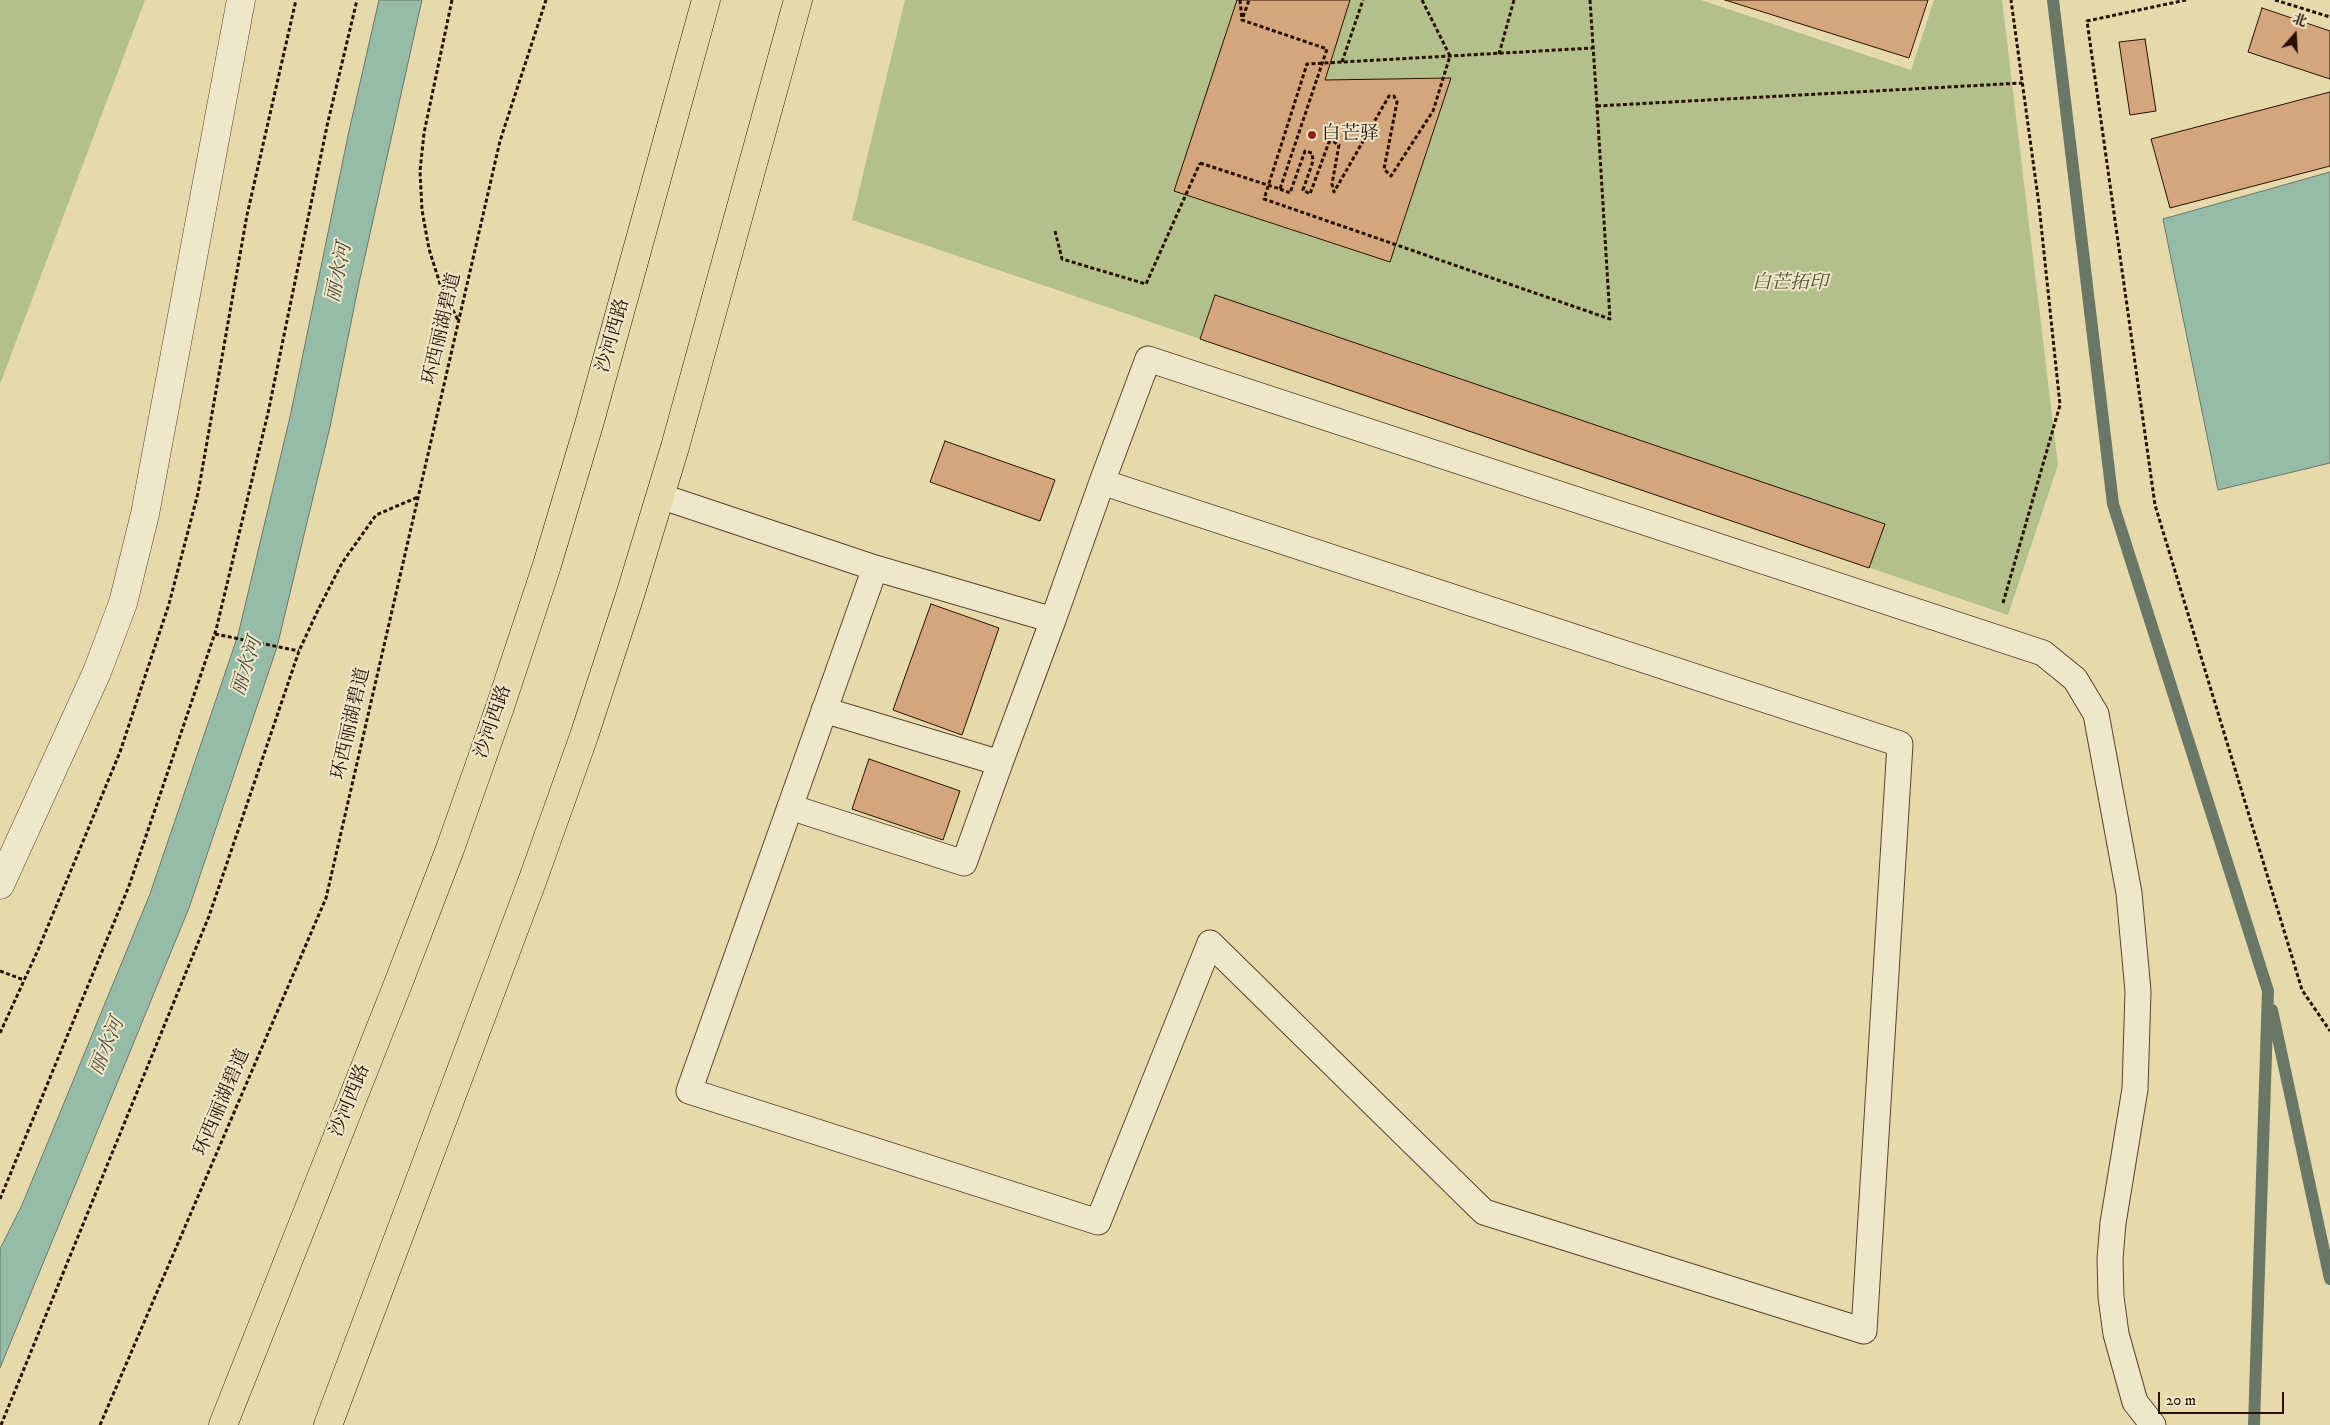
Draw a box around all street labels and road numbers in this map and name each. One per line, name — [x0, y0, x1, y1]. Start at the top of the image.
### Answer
street label: 环西丽湖碧道 — [419, 271, 467, 387]
street label: 沙河西路 — [593, 296, 635, 376]
street label: 环西丽湖碧道 — [328, 666, 376, 782]
street label: 沙河西路 — [471, 682, 517, 762]
street label: 环西丽湖碧道 — [190, 1046, 256, 1160]
street label: 沙河西路 — [326, 1061, 376, 1141]

